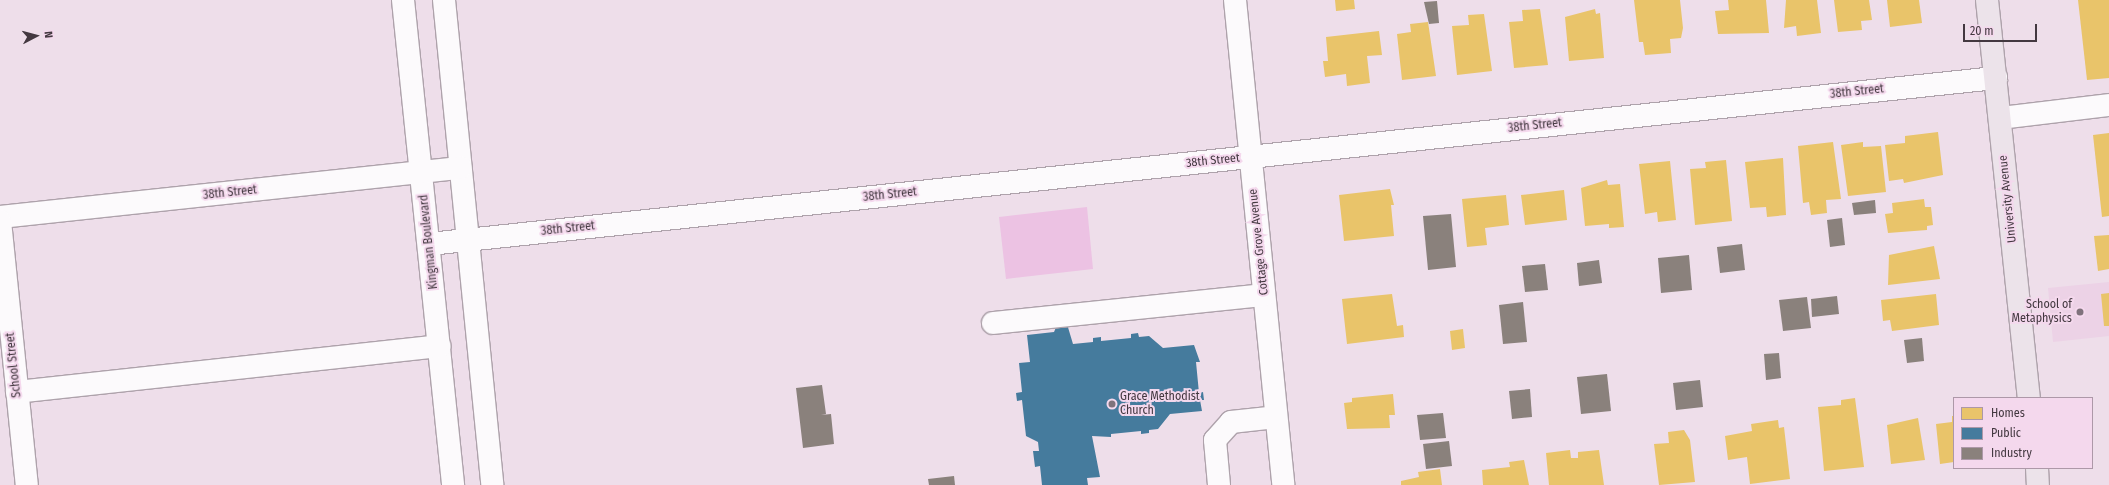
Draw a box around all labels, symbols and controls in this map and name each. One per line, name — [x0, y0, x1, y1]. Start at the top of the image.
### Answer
north arrow — [16, 16, 56, 56]
scale bar — [1965, 16, 2039, 42]
text: 20 m — [1970, 24, 1994, 38]
text: N — [42, 31, 55, 39]
street label: 38th Street — [1829, 82, 1885, 102]
street label: 38th Street — [1507, 116, 1563, 136]
street label: 38th Street — [1185, 151, 1241, 171]
street label: University Avenue — [1996, 155, 2020, 243]
street label: 38th Street — [202, 183, 258, 203]
street label: 38th Street — [862, 185, 918, 205]
street label: Cottage Grove Avenue — [1246, 188, 1272, 296]
street label: Kingman Boulevard — [417, 194, 441, 290]
street label: 38th Street — [540, 219, 596, 239]
place label: School of Metaphysics — [2012, 298, 2072, 326]
marker: School of Metaphysics — [2075, 307, 2085, 317]
street label: School Street — [3, 332, 25, 398]
place label: Grace Methodist Church — [1120, 390, 1200, 418]
legend — [1953, 397, 2093, 469]
marker: Grace Methodist Church — [1107, 399, 1117, 409]
text: Homes — [1991, 406, 2025, 420]
text: Public — [1991, 426, 2021, 440]
text: Industry — [1991, 446, 2032, 460]

